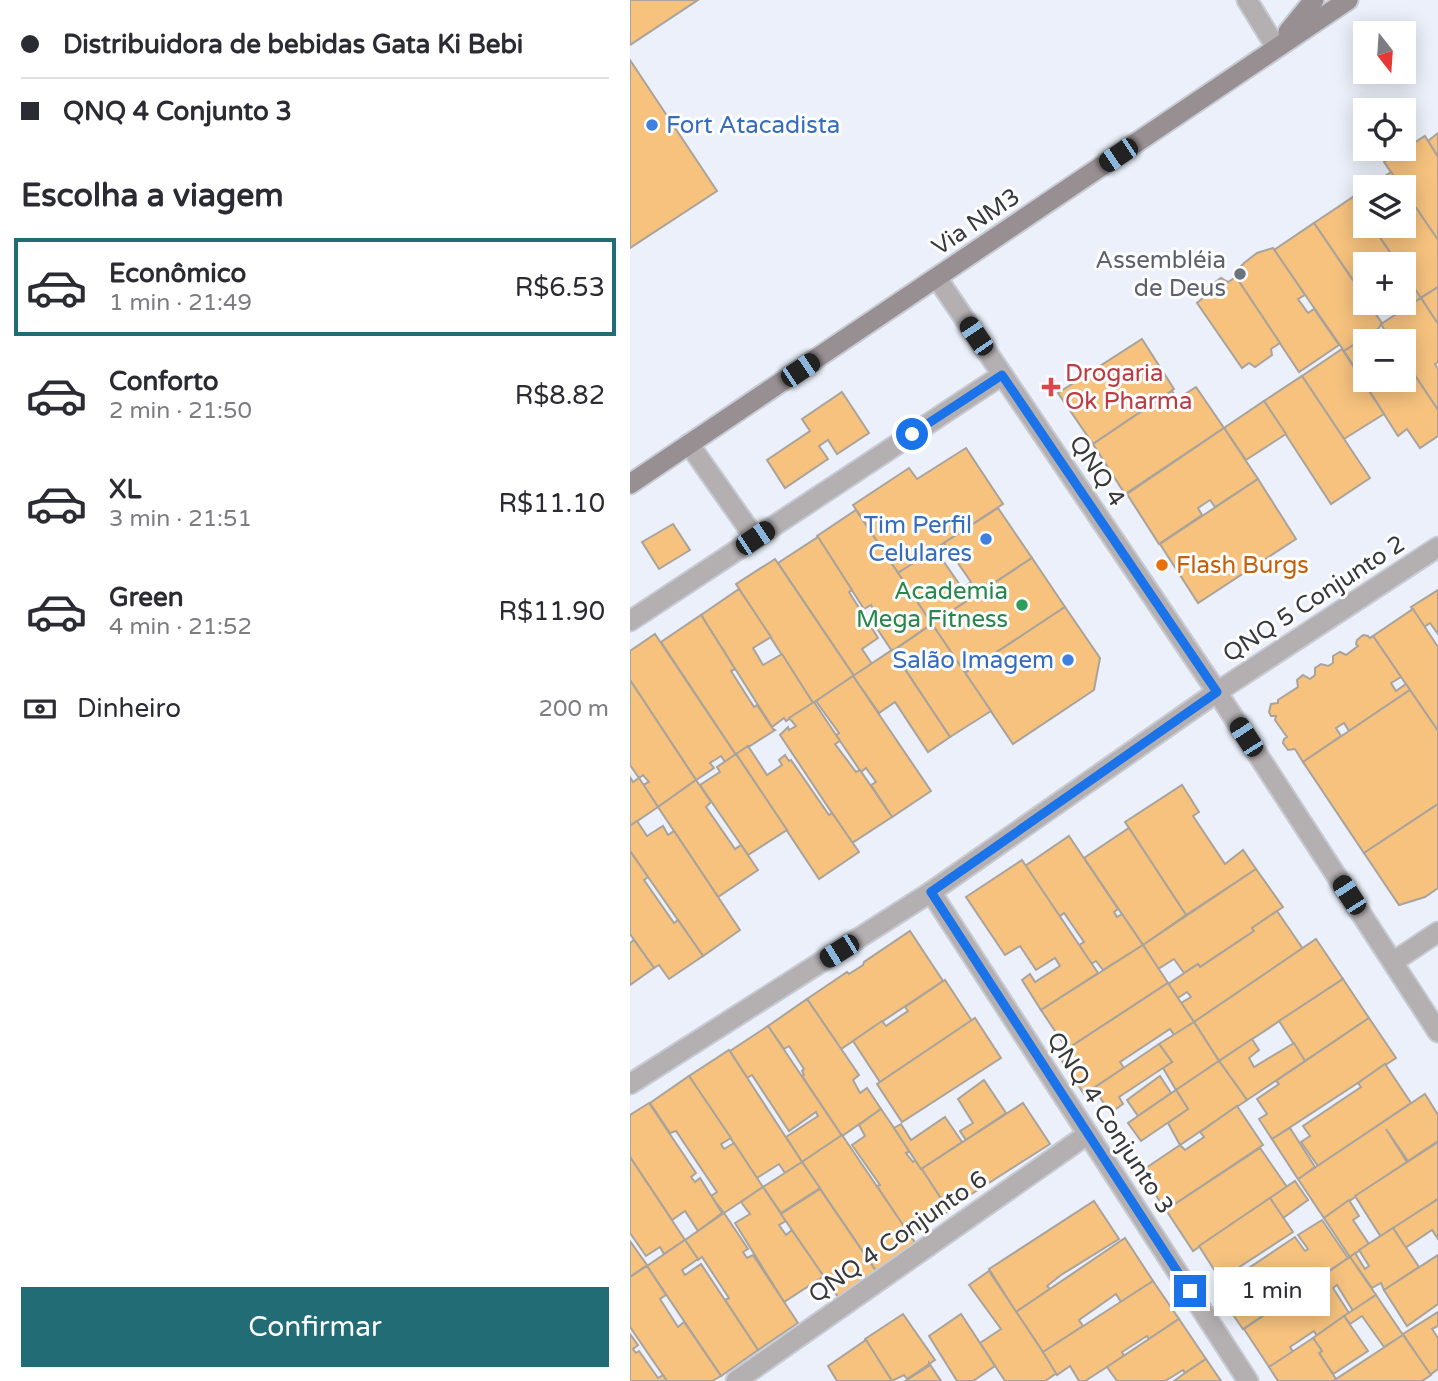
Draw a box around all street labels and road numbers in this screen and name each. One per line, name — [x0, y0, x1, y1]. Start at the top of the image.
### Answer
street label: Via NM3 — [927, 182, 1025, 262]
street label: QNQ 4 — [1063, 430, 1131, 512]
street label: QNQ 5 Conjunto 2 — [1218, 529, 1410, 669]
street label: QNQ 4 Conjunto 3 — [1040, 1027, 1180, 1219]
street label: QNQ 4 Conjunto 6 — [803, 1165, 993, 1309]

